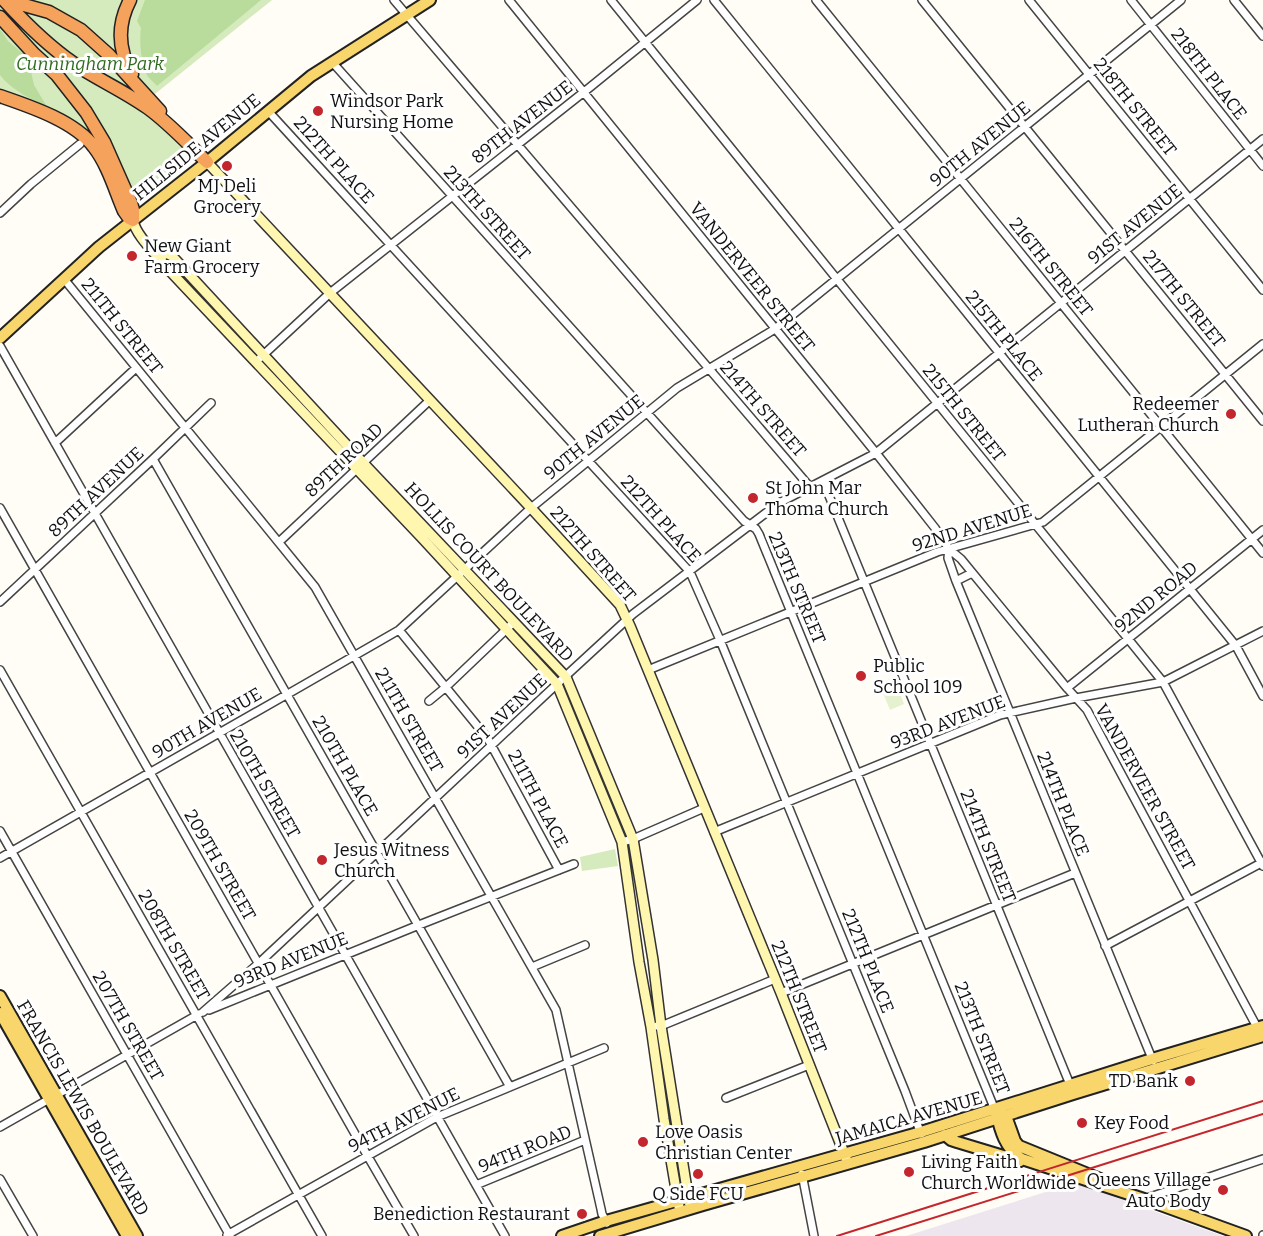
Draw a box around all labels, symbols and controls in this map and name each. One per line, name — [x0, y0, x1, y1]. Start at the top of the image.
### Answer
street label: 218TH PLACE — [1166, 24, 1252, 124]
park label: Cunningham Park — [16, 53, 164, 75]
street label: 218TH STREET — [1089, 54, 1181, 161]
street label: 89TH AVENUE — [467, 76, 577, 168]
street label: HILLSIDE AVENUE — [129, 89, 265, 205]
place label: Windsor Park Nursing Home — [330, 90, 454, 133]
street label: 90TH AVENUE — [925, 97, 1035, 191]
marker: Windsor Park Nursing Home — [311, 104, 325, 118]
street label: 212TH PLACE — [289, 112, 379, 208]
marker: MJ Deli Grocery — [220, 159, 234, 173]
street label: 213TH STREET — [439, 161, 535, 265]
place label: MJ Deli Grocery — [193, 175, 261, 218]
street label: 91ST AVENUE — [1083, 179, 1187, 269]
street label: VANDERVEER STREET — [685, 198, 820, 357]
street label: 216TH STREET — [1005, 213, 1098, 321]
place label: New Giant Farm Grocery — [144, 235, 260, 278]
street label: 217TH STREET — [1138, 246, 1230, 352]
marker: New Giant Farm Grocery — [125, 249, 139, 263]
street label: 211TH STREET — [77, 274, 168, 379]
street label: 215TH PLACE — [961, 286, 1047, 386]
street label: 214TH STREET — [715, 357, 811, 462]
street label: 215TH STREET — [918, 360, 1010, 467]
street label: 90TH AVENUE — [539, 390, 649, 484]
place label: Redeemer Lutheran Church — [1078, 393, 1219, 436]
marker: Redeemer Lutheran Church — [1224, 407, 1238, 421]
street label: 89TH ROAD — [300, 418, 388, 502]
street label: 89TH AVENUE — [44, 442, 148, 542]
street label: 212TH PLACE — [616, 471, 706, 567]
place label: St John Mar Thoma Church — [765, 477, 889, 520]
street label: HOLLIS COURT BOULEVARD — [400, 478, 578, 666]
marker: St John Mar Thoma Church — [746, 491, 760, 505]
street label: 92ND AVENUE — [909, 499, 1035, 557]
street label: 212TH STREET — [546, 502, 641, 607]
street label: 213TH STREET — [764, 529, 831, 647]
street label: 92ND ROAD — [1110, 557, 1202, 637]
place label: Public School 109 — [873, 655, 963, 698]
street label: 211TH STREET — [370, 664, 448, 776]
street label: 91ST AVENUE — [452, 669, 552, 763]
marker: Public School 109 — [854, 669, 868, 683]
street label: 90TH AVENUE — [148, 683, 266, 763]
street label: 93RD AVENUE — [887, 690, 1009, 754]
street label: VANDERVEER STREET — [1090, 700, 1200, 874]
street label: 210TH PLACE — [308, 712, 382, 820]
street label: 210TH STREET — [225, 726, 305, 842]
street label: 211TH PLACE — [503, 746, 573, 852]
street label: 214TH PLACE — [1032, 749, 1094, 859]
street label: 214TH STREET — [955, 786, 1021, 906]
street label: 209TH STREET — [179, 806, 261, 925]
place label: Jesus Witness Church — [333, 839, 449, 882]
marker: Jesus Witness Church — [315, 853, 329, 867]
street label: 208TH STREET — [134, 886, 215, 1004]
street label: 212TH PLACE — [837, 906, 899, 1016]
street label: 93RD AVENUE — [231, 927, 351, 993]
street label: 212TH STREET — [766, 938, 832, 1057]
street label: 207TH STREET — [88, 967, 168, 1085]
street label: 213TH STREET — [950, 979, 1015, 1098]
street label: FRANCIS LEWIS BOULEVARD — [12, 996, 154, 1220]
place label: TD Bank — [1109, 1070, 1179, 1092]
marker: TD Bank — [1183, 1074, 1197, 1088]
street label: 94TH AVENUE — [345, 1082, 463, 1158]
street label: JAMAICA AVENUE — [832, 1087, 985, 1150]
place label: Key Food — [1094, 1112, 1170, 1134]
marker: Key Food — [1075, 1116, 1089, 1130]
street label: 94TH ROAD — [475, 1120, 575, 1178]
place label: Love Oasis Christian Center — [655, 1121, 792, 1164]
marker: Love Oasis Christian Center — [636, 1135, 650, 1149]
place label: Living Faith Church Worldwide — [921, 1151, 1076, 1194]
marker: Living Faith Church Worldwide — [902, 1165, 916, 1179]
marker: Q Side FCU — [691, 1167, 705, 1181]
place label: Queens Village Auto Body — [1086, 1169, 1211, 1212]
place label: Q Side FCU — [652, 1183, 744, 1205]
marker: Queens Village Auto Body — [1216, 1183, 1230, 1197]
place label: Benediction Restaurant — [373, 1203, 570, 1225]
marker: Benediction Restaurant — [575, 1207, 589, 1221]

